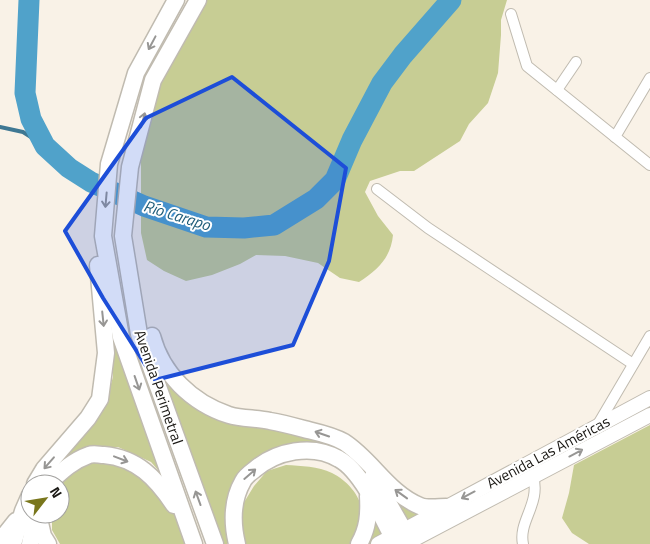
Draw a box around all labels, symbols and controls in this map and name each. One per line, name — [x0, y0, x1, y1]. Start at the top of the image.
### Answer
one-way arrow — [147, 35, 157, 50]
one-way arrow — [138, 113, 148, 129]
one-way arrow — [102, 192, 111, 208]
water label: Río Carapo — [141, 194, 214, 237]
one-way arrow — [99, 310, 108, 326]
street label: Avenida Perimetral — [129, 327, 189, 447]
one-way arrow — [133, 375, 142, 390]
street label: Avenida Las Américas — [482, 410, 614, 494]
one-way arrow — [315, 429, 330, 438]
one-way arrow — [568, 448, 583, 457]
one-way arrow — [113, 455, 128, 464]
one-way arrow — [44, 456, 55, 469]
one-way arrow — [243, 468, 256, 480]
north arrow — [20, 474, 70, 524]
text: N — [45, 482, 68, 502]
one-way arrow — [394, 489, 408, 499]
one-way arrow — [193, 491, 202, 506]
one-way arrow — [461, 491, 476, 500]

